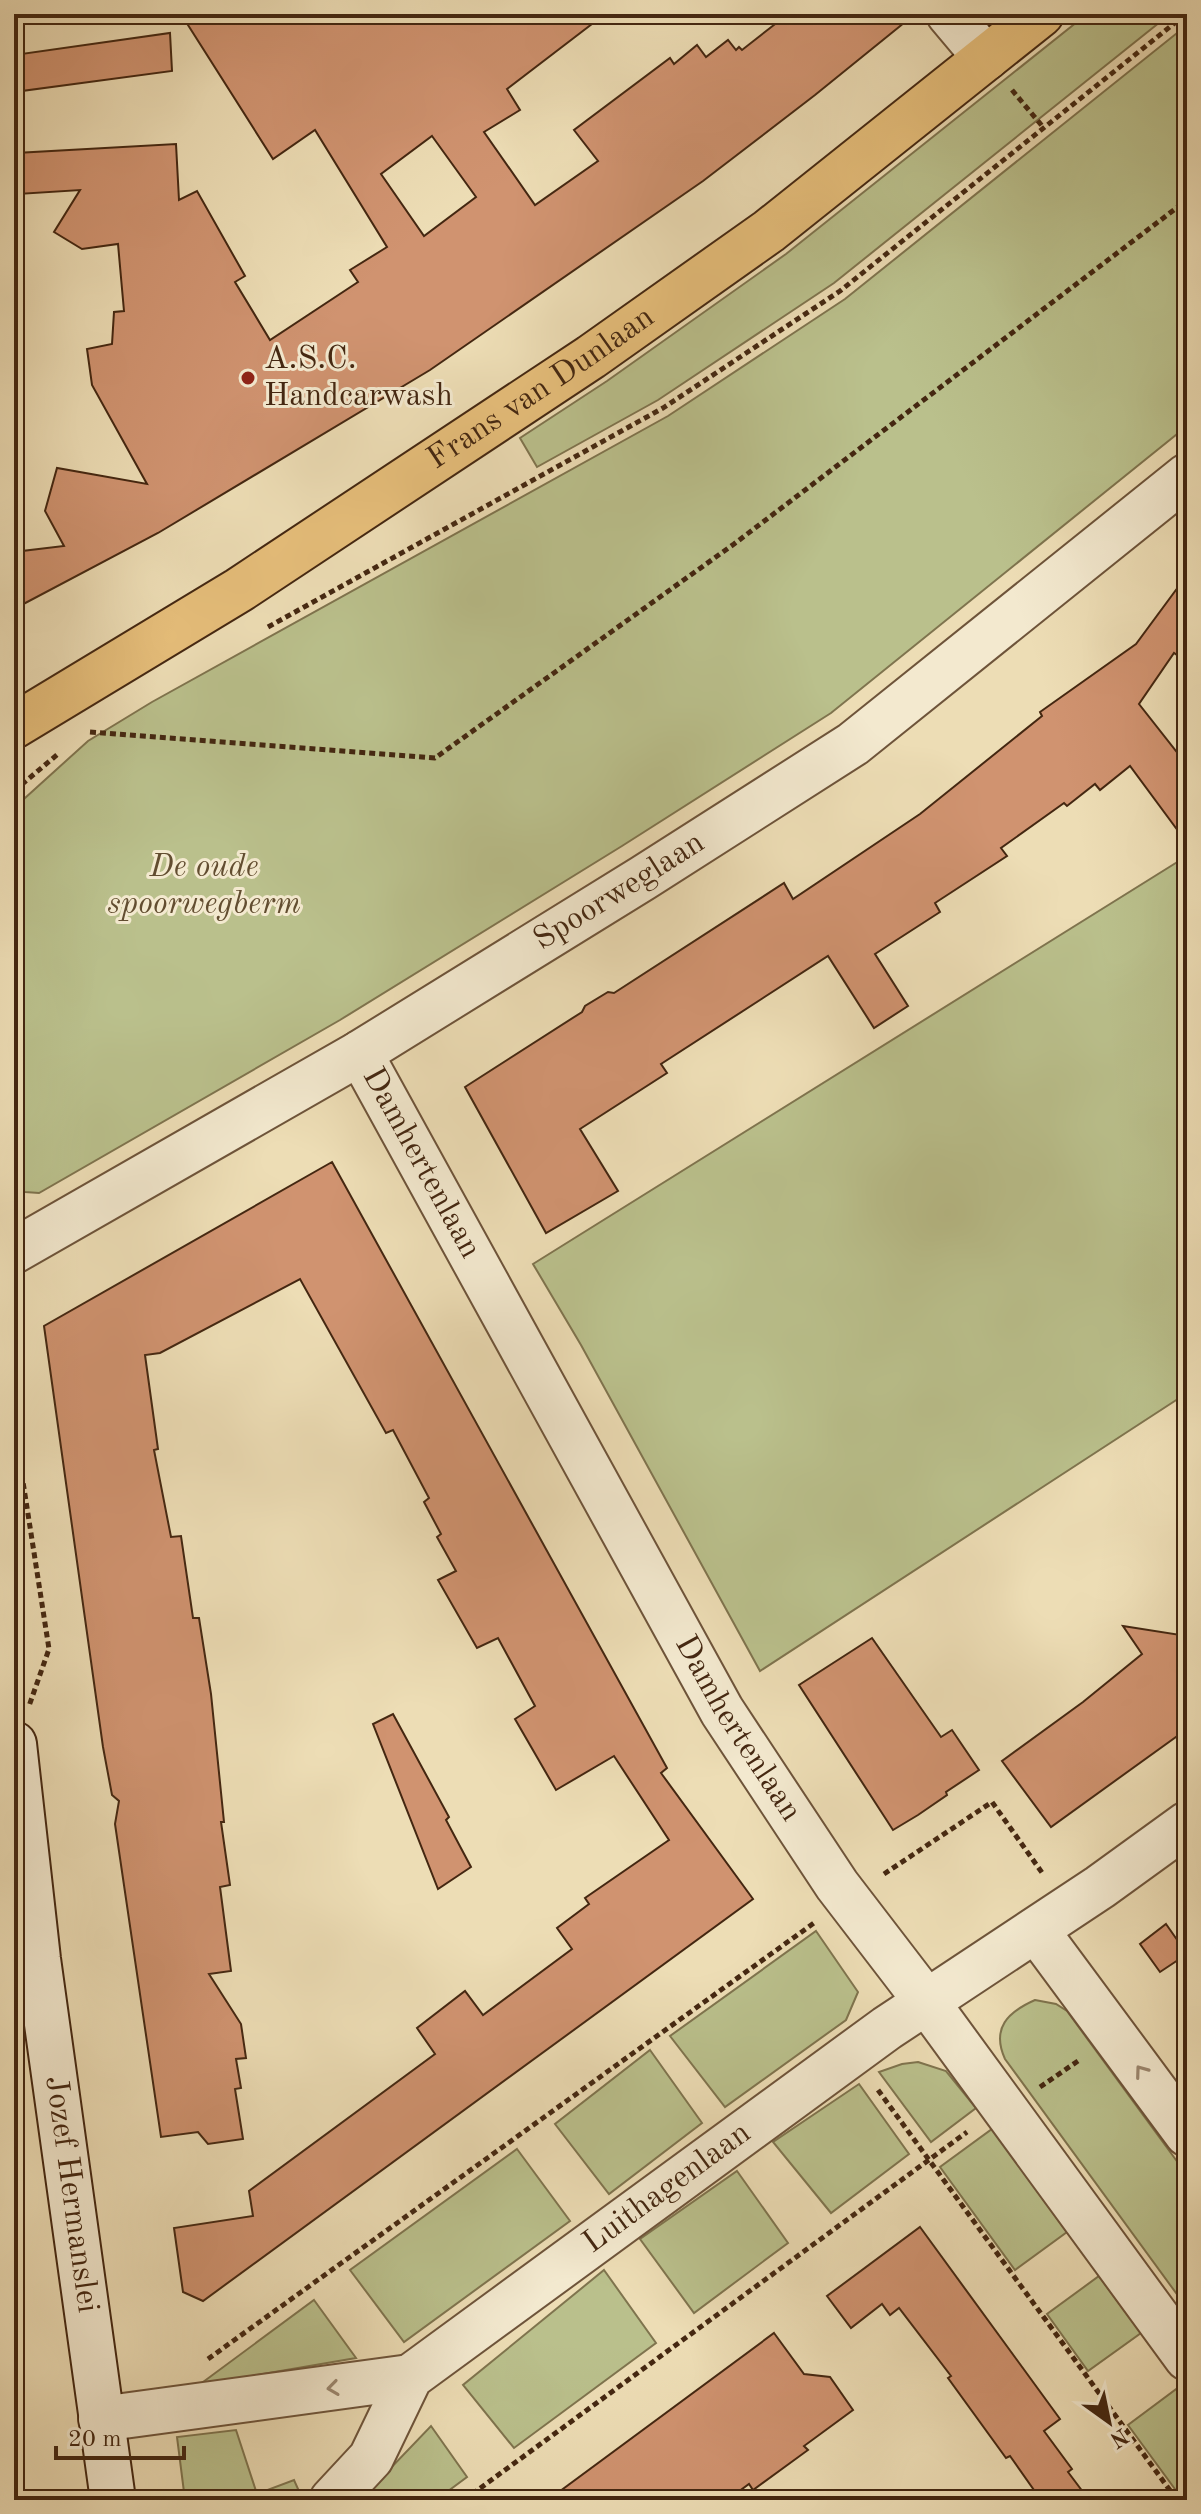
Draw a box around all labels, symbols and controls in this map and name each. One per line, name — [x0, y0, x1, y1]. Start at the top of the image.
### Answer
street label: Frans van Dunlaan — [422, 301, 660, 476]
place label: A.S.C. Handcarwash — [264, 344, 453, 413]
marker: A.S.C. Handcarwash — [239, 369, 257, 387]
street label: Spoorweglaan — [529, 827, 710, 957]
park label: De oude spoorwegberm — [107, 852, 301, 921]
street label: Damhertenlaan — [356, 1063, 486, 1264]
street label: Damhertenlaan — [668, 1630, 807, 1828]
one-way arrow — [1136, 2066, 1150, 2080]
street label: Jozef Hermanslei — [38, 2074, 103, 2315]
street label: Luithagenlaan — [578, 2117, 757, 2260]
one-way arrow — [326, 2379, 339, 2396]
north arrow — [1069, 2382, 1149, 2462]
scale bar — [56, 2410, 184, 2460]
text: N — [1106, 2423, 1132, 2451]
text: 20 m — [68, 2428, 122, 2452]

